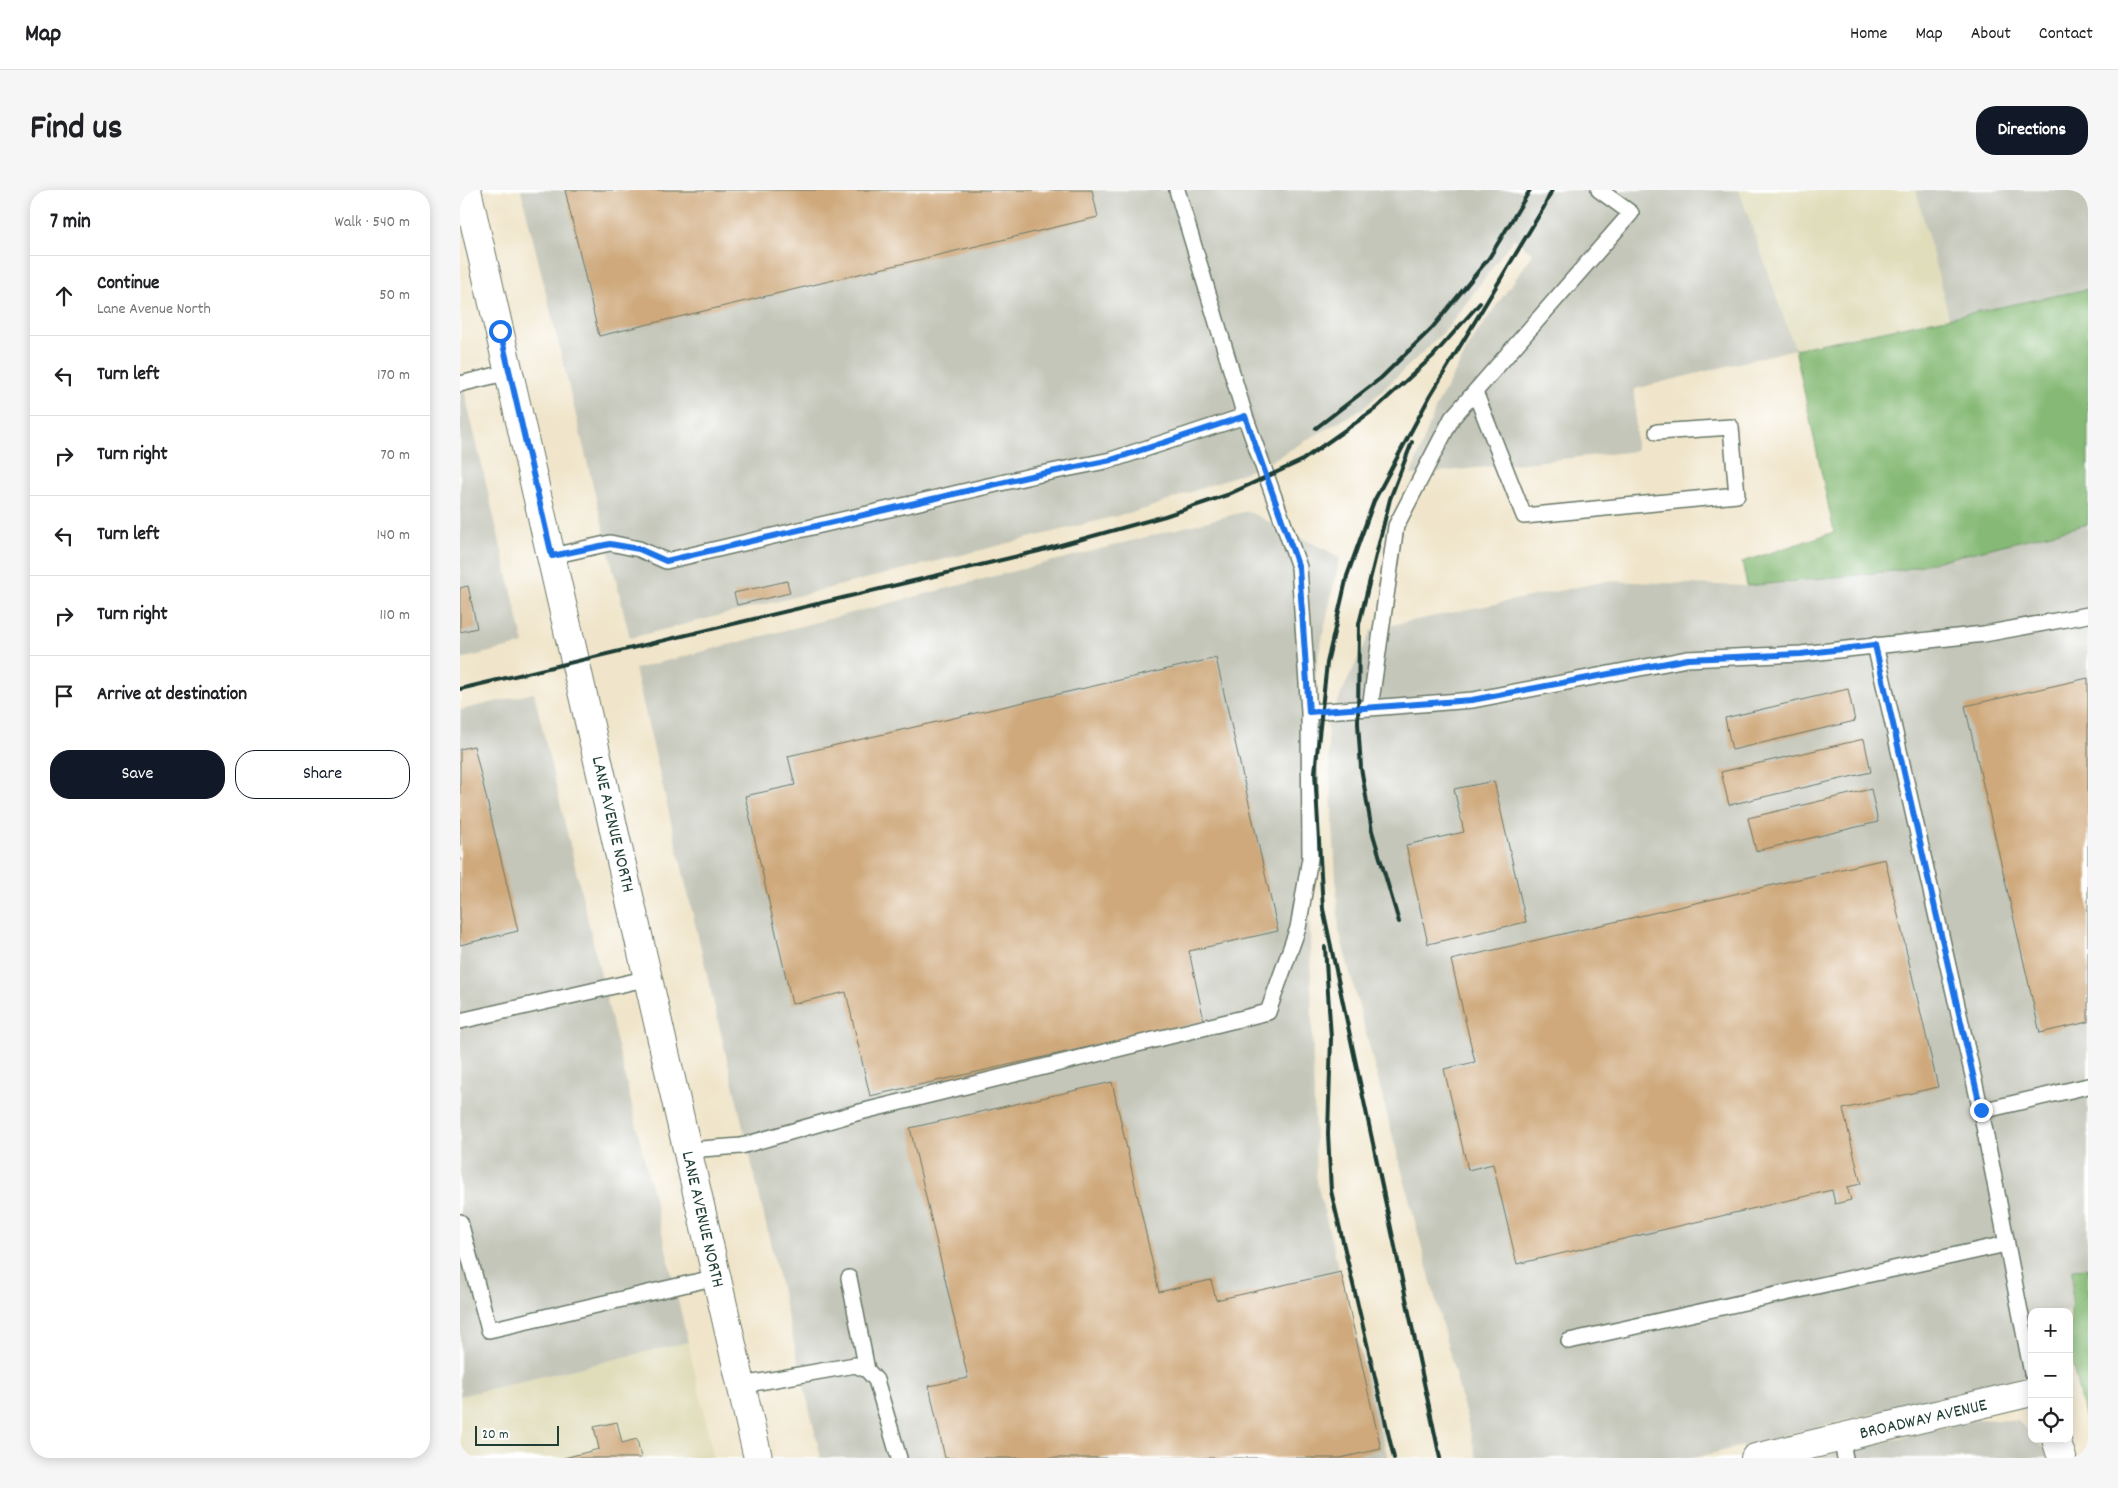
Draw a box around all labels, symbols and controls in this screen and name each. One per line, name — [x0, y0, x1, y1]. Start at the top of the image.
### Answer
text: Map — [25, 18, 61, 52]
text: Home — [1850, 22, 1887, 47]
text: Map — [1915, 22, 1943, 47]
text: About — [1971, 22, 2011, 47]
text: Contact — [2039, 22, 2093, 47]
text: Find us — [30, 105, 122, 155]
button: Directions — [1976, 106, 2088, 155]
text: 7 min — [50, 208, 91, 238]
text: Walk · 540 m — [335, 211, 410, 234]
text: Continue — [97, 271, 159, 298]
icon: ahead — [50, 282, 78, 310]
text: 50 m — [379, 284, 410, 307]
text: Lane Avenue North — [97, 298, 211, 321]
route start — [489, 320, 512, 343]
icon: left — [50, 362, 78, 390]
text: Turn left — [97, 362, 160, 389]
text: 170 m — [377, 364, 410, 387]
icon: right — [50, 442, 78, 470]
text: Turn right — [97, 442, 168, 469]
text: 70 m — [380, 444, 410, 467]
icon: left — [50, 522, 78, 550]
text: Turn left — [97, 522, 160, 549]
text: 140 m — [376, 524, 410, 547]
icon: right — [50, 602, 78, 630]
text: Turn right — [97, 602, 168, 629]
text: 110 m — [380, 604, 410, 627]
icon: arrive — [50, 682, 78, 710]
text: Arrive at destination — [97, 682, 247, 709]
button: Save — [50, 750, 225, 799]
button: Share — [235, 750, 410, 799]
street label: LANE AVENUE NORTH — [584, 754, 639, 895]
route end — [1970, 1099, 1993, 1122]
street label: LANE AVENUE NORTH — [674, 1149, 729, 1290]
map controls — [2028, 1308, 2073, 1443]
button: + — [2028, 1308, 2073, 1353]
button: − — [2028, 1353, 2073, 1398]
street label: BROADWAY AVENUE — [1857, 1394, 1990, 1447]
button: locate — [2028, 1398, 2073, 1443]
scale bar — [475, 1423, 559, 1446]
text: 20 m — [482, 1425, 509, 1445]

